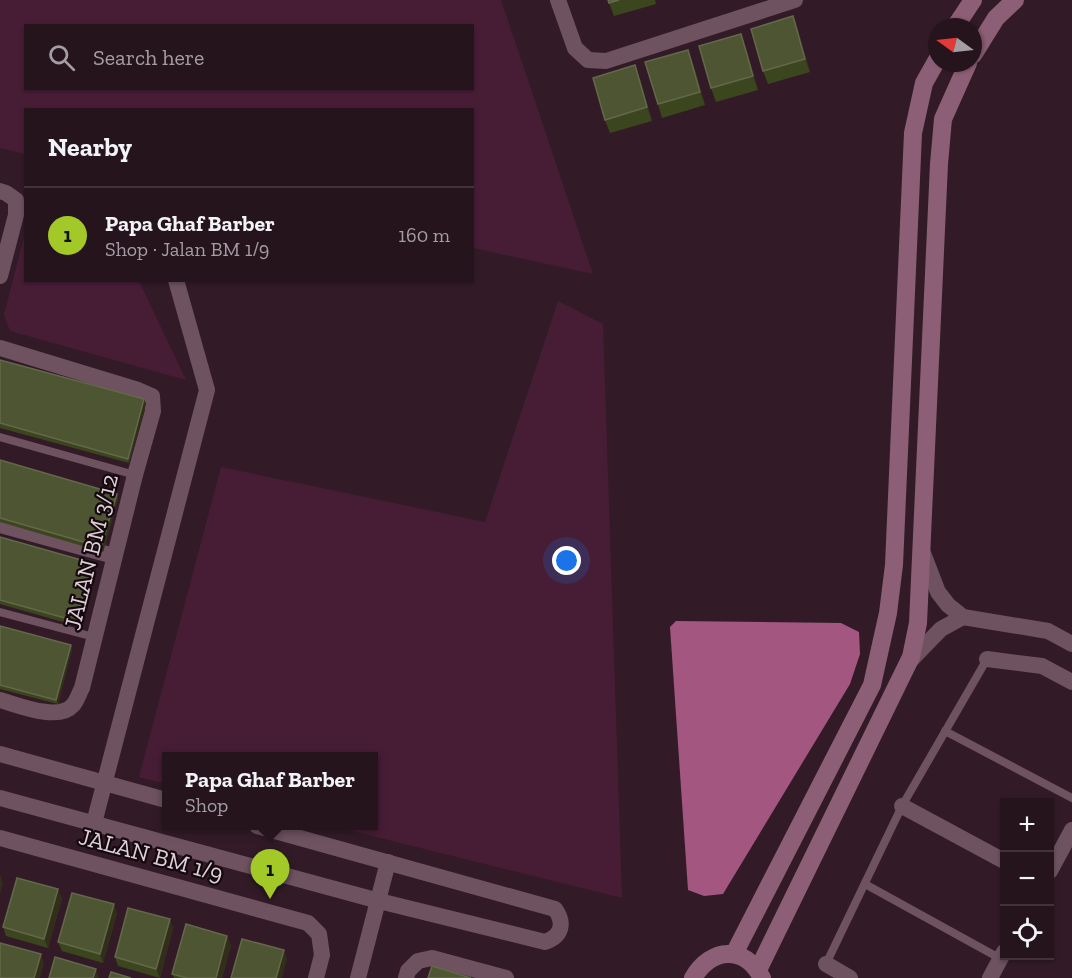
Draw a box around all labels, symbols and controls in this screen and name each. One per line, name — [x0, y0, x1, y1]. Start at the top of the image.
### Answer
north arrow — [928, 18, 982, 72]
search box — [24, 24, 474, 90]
icon: search — [45, 41, 78, 74]
text: Search here — [93, 44, 204, 71]
text: Nearby — [48, 131, 132, 163]
text: Papa Ghaf Barber — [105, 210, 275, 237]
text: 1 — [63, 223, 72, 247]
text: 160 m — [398, 223, 450, 247]
text: Shop · Jalan BM 1/9 — [105, 237, 269, 261]
street label: JALAN BM 3/12 — [57, 471, 124, 633]
your location — [552, 546, 581, 575]
popup — [162, 752, 378, 830]
text: Papa Ghaf Barber — [185, 766, 355, 793]
text: Shop — [185, 793, 228, 817]
map controls — [1000, 798, 1054, 960]
button: + — [1000, 798, 1054, 852]
street label: JALAN BM 1/9 — [76, 821, 226, 888]
pin: 1 — [250, 850, 290, 899]
button: − — [1000, 852, 1054, 906]
button: locate — [1000, 906, 1054, 960]

